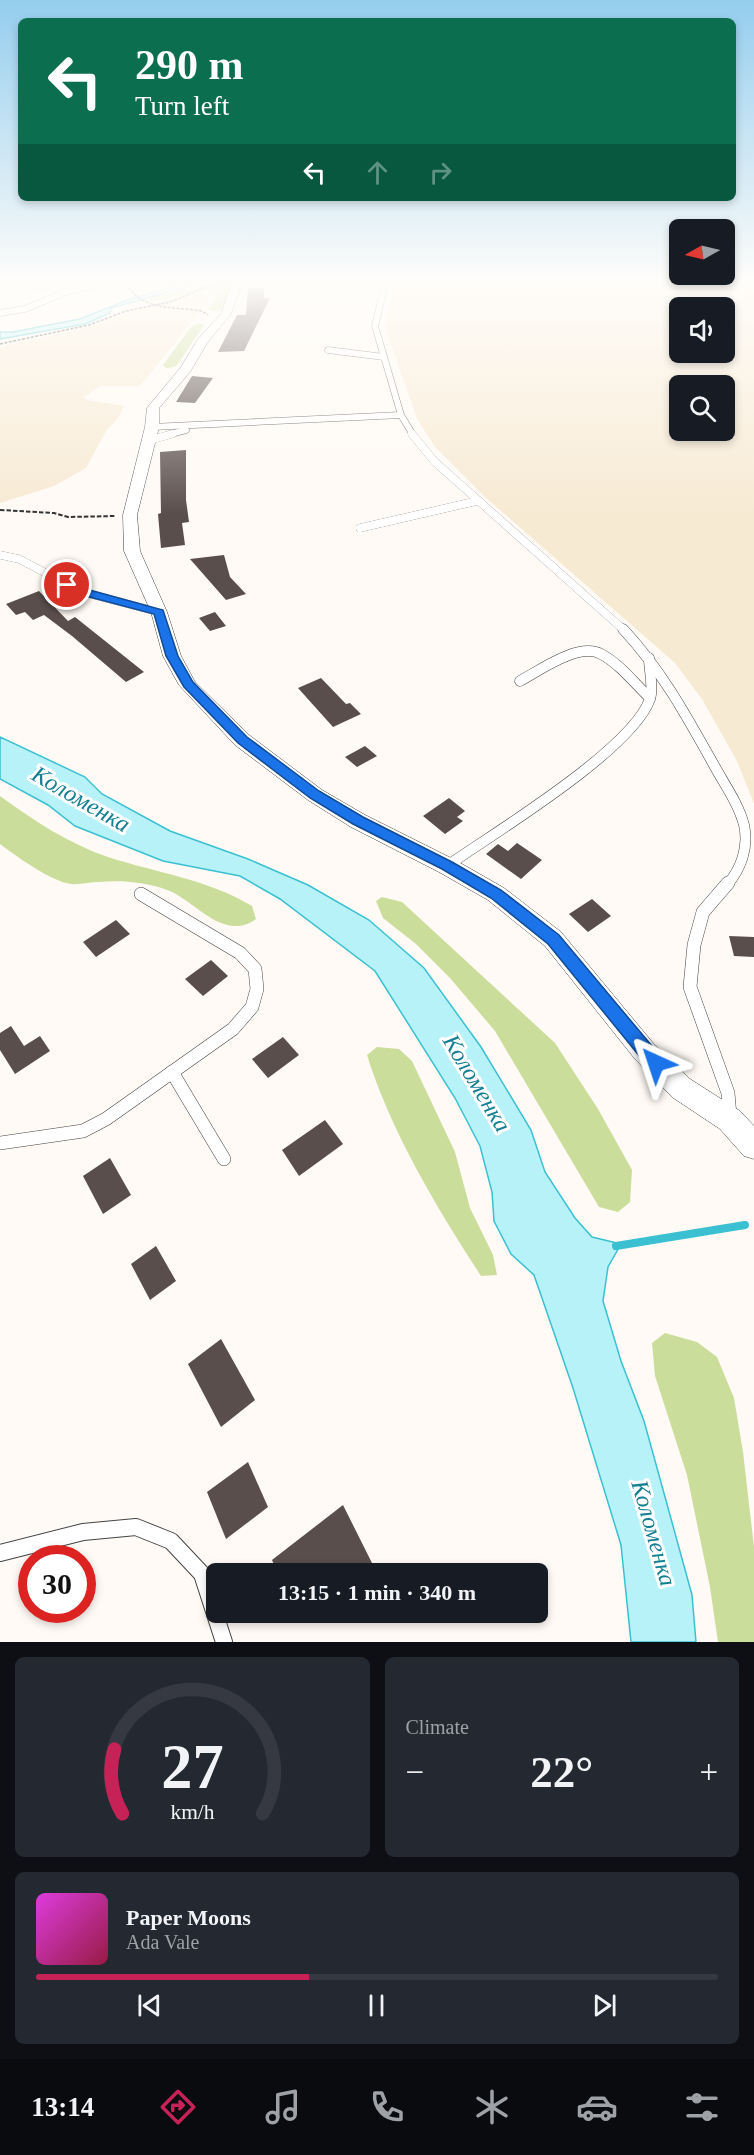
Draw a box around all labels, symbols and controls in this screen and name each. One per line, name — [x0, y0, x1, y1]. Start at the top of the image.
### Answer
icon: left — [36, 42, 114, 120]
text: 290 m — [135, 42, 244, 88]
text: Turn left — [135, 91, 229, 121]
icon: left — [298, 156, 331, 189]
icon: ahead — [361, 156, 394, 189]
icon: right — [424, 156, 457, 189]
north arrow — [669, 219, 735, 285]
map controls — [669, 219, 735, 441]
button: sound — [669, 297, 735, 363]
button: search — [669, 375, 735, 441]
pin — [41, 559, 92, 610]
icon: arrive — [50, 568, 83, 601]
water label: Коломенка — [27, 760, 135, 837]
water label: Коломенка — [437, 1029, 516, 1136]
position arrow — [624, 1031, 688, 1095]
water label: Коломенка — [626, 1476, 681, 1589]
speed limit sign: 30 — [18, 1545, 96, 1623]
text: 13:15 · 1 min · 340 m — [278, 1580, 476, 1605]
text: Climate — [406, 1716, 469, 1738]
text: 27 — [161, 1732, 223, 1801]
text: 22° — [530, 1747, 593, 1797]
text: − — [406, 1754, 424, 1790]
text: + — [699, 1754, 718, 1790]
text: km/h — [170, 1800, 215, 1824]
text: Paper Moons — [126, 1905, 251, 1930]
text: Ada Vale — [126, 1931, 200, 1953]
icon: previous — [133, 1989, 166, 2022]
icon: pause — [360, 1989, 393, 2022]
icon: next — [588, 1989, 621, 2022]
icon: directions — [157, 2086, 199, 2128]
icon: music — [262, 2086, 304, 2128]
icon: phone — [366, 2086, 408, 2128]
icon: climate — [471, 2086, 513, 2128]
icon: car — [576, 2086, 618, 2128]
icon: filters — [681, 2086, 723, 2128]
text: 13:14 — [31, 2092, 94, 2122]

